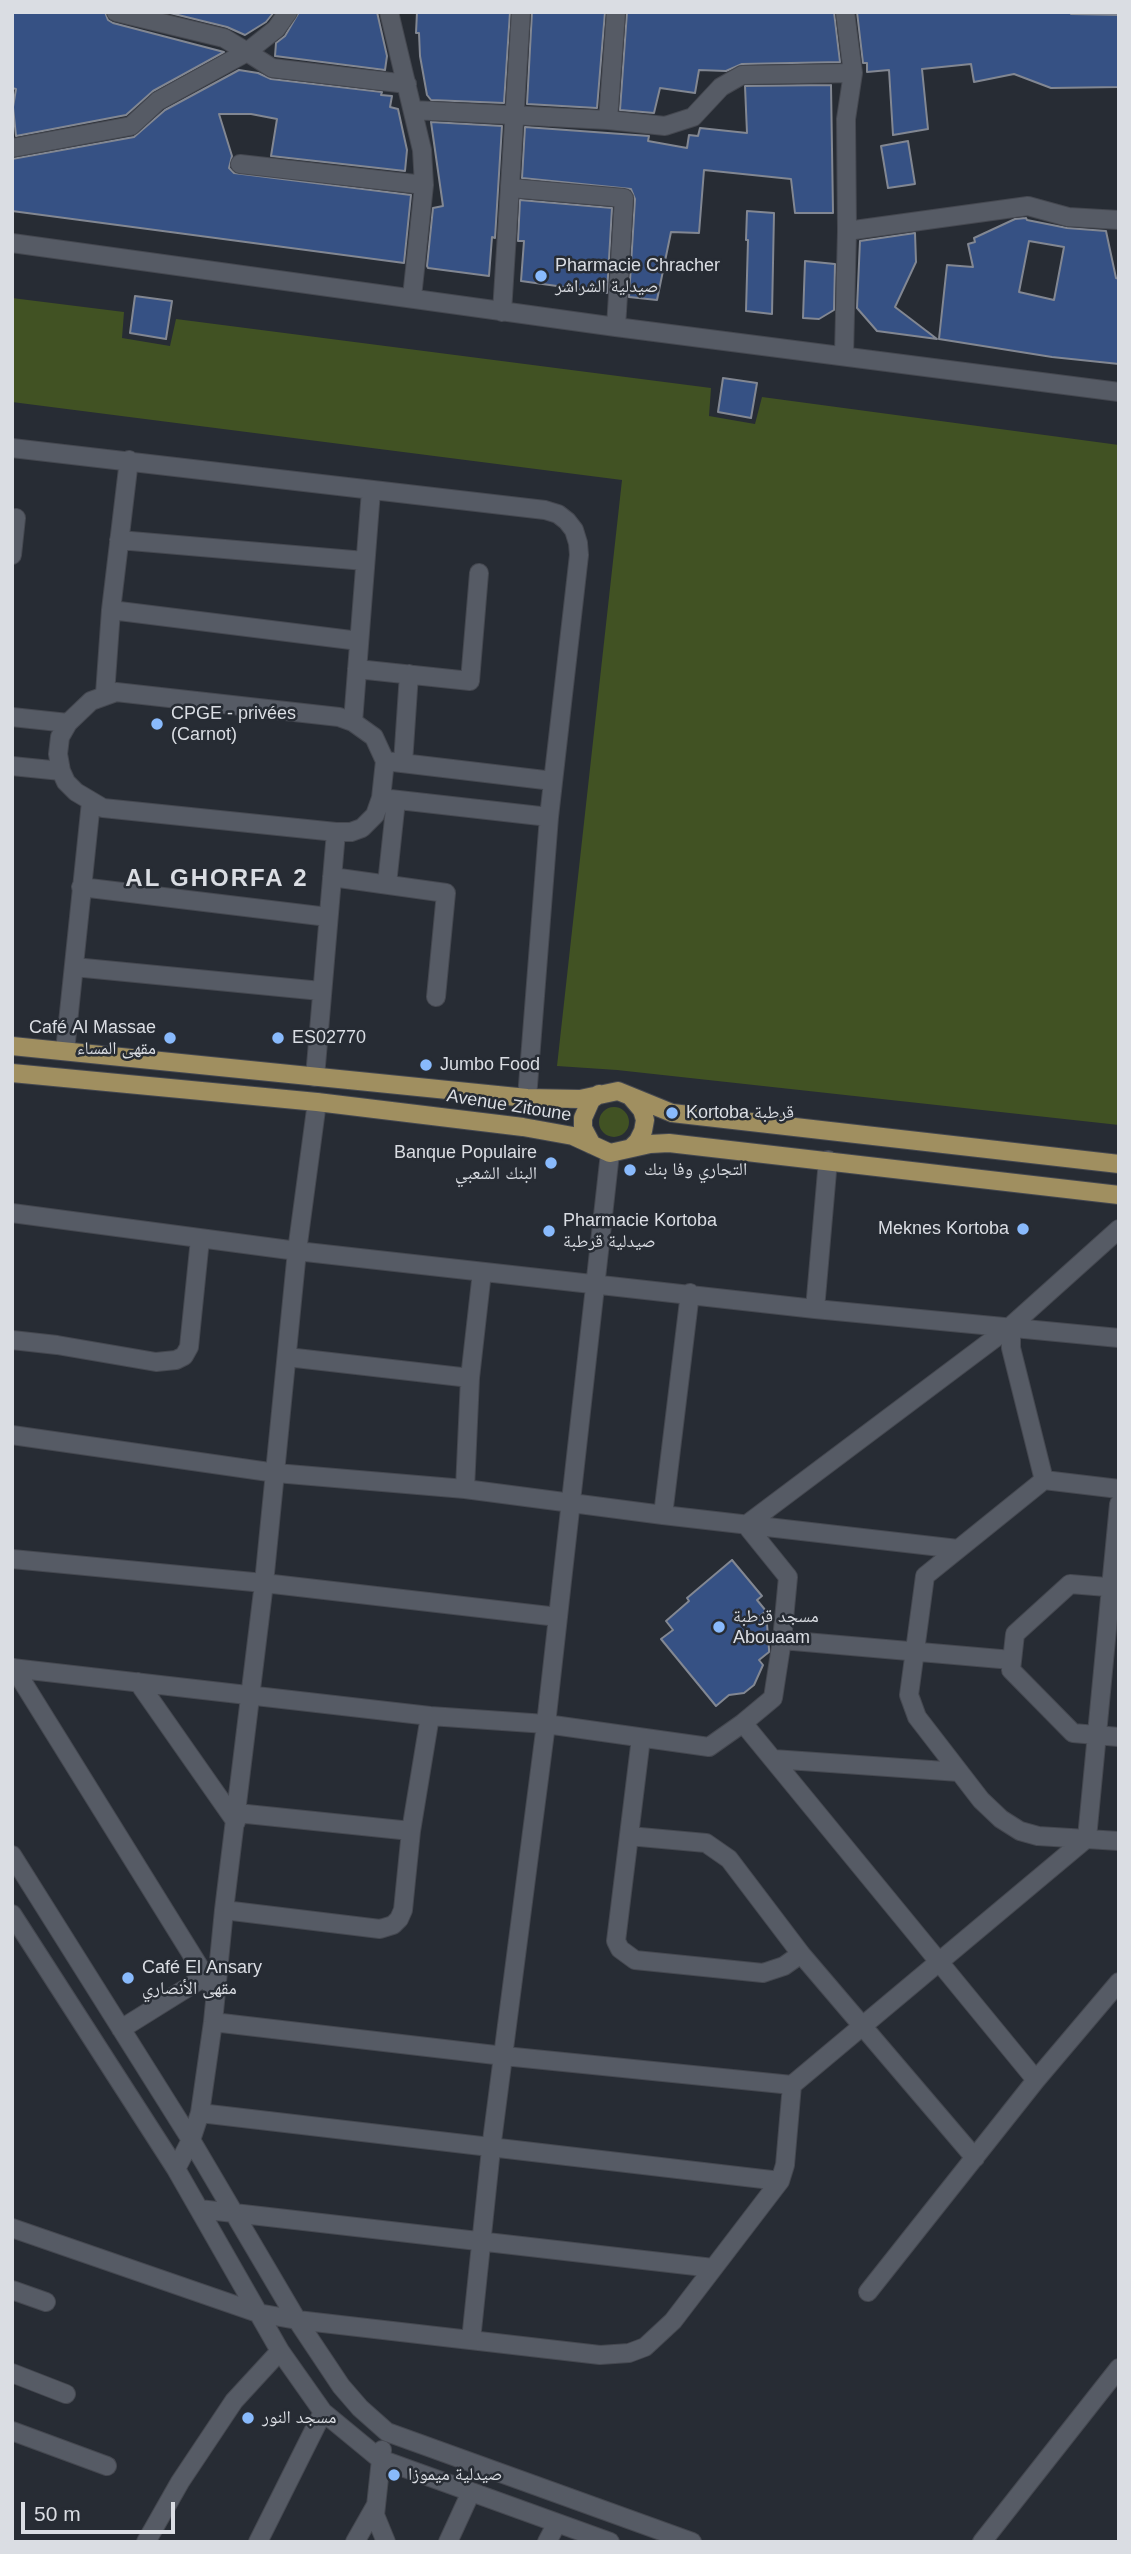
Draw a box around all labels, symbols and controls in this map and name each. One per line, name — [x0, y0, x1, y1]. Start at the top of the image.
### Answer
place label: Pharmacie Chracher صيدلية الشراشر — [555, 255, 720, 298]
marker: Pharmacie Chracher صيدلية الشراشر — [533, 268, 549, 284]
place label: CPGE - privées (Carnot) — [171, 703, 296, 746]
marker: CPGE - privées (Carnot) — [149, 716, 165, 732]
district label: AL GHORFA 2 — [127, 865, 307, 893]
place label: Café Al Massae مقهى المساء — [29, 1017, 156, 1060]
place label: ES02770 — [292, 1027, 366, 1049]
marker: Café Al Massae مقهى المساء — [162, 1030, 178, 1046]
marker: ES02770 — [270, 1030, 286, 1046]
place label: Jumbo Food — [440, 1054, 540, 1076]
marker: Jumbo Food — [418, 1057, 434, 1073]
street label: Avenue Zitoune — [445, 1085, 573, 1127]
place label: Kortoba قرطبة — [686, 1102, 794, 1124]
marker: Kortoba قرطبة — [664, 1105, 680, 1121]
place label: Banque Populaire البنك الشعبي — [394, 1142, 537, 1184]
marker: Banque Populaire البنك الشعبي — [543, 1155, 559, 1171]
place label: التجاري وفا بنك — [644, 1159, 747, 1181]
marker: التجاري وفا بنك — [622, 1162, 638, 1178]
place label: Pharmacie Kortoba صيدلية قرطبة — [563, 1210, 717, 1252]
place label: Meknes Kortoba — [878, 1218, 1009, 1240]
marker: Meknes Kortoba — [1015, 1221, 1031, 1237]
marker: Pharmacie Kortoba صيدلية قرطبة — [541, 1223, 557, 1239]
place label: مسجد قرطبة Abouaam — [733, 1606, 819, 1648]
marker: مسجد قرطبة Abouaam — [711, 1619, 727, 1635]
place label: Café El Ansary مقهى الأنصاري — [142, 1957, 262, 2000]
marker: Café El Ansary مقهى الأنصاري — [120, 1970, 136, 1986]
place label: مسجد النور — [262, 2407, 336, 2429]
marker: مسجد النور — [240, 2410, 256, 2426]
place label: صيدلية ميموزا — [408, 2464, 502, 2486]
marker: صيدلية ميموزا — [386, 2467, 402, 2483]
scale bar — [24, 2488, 178, 2532]
text: 50 m — [34, 2502, 81, 2525]

